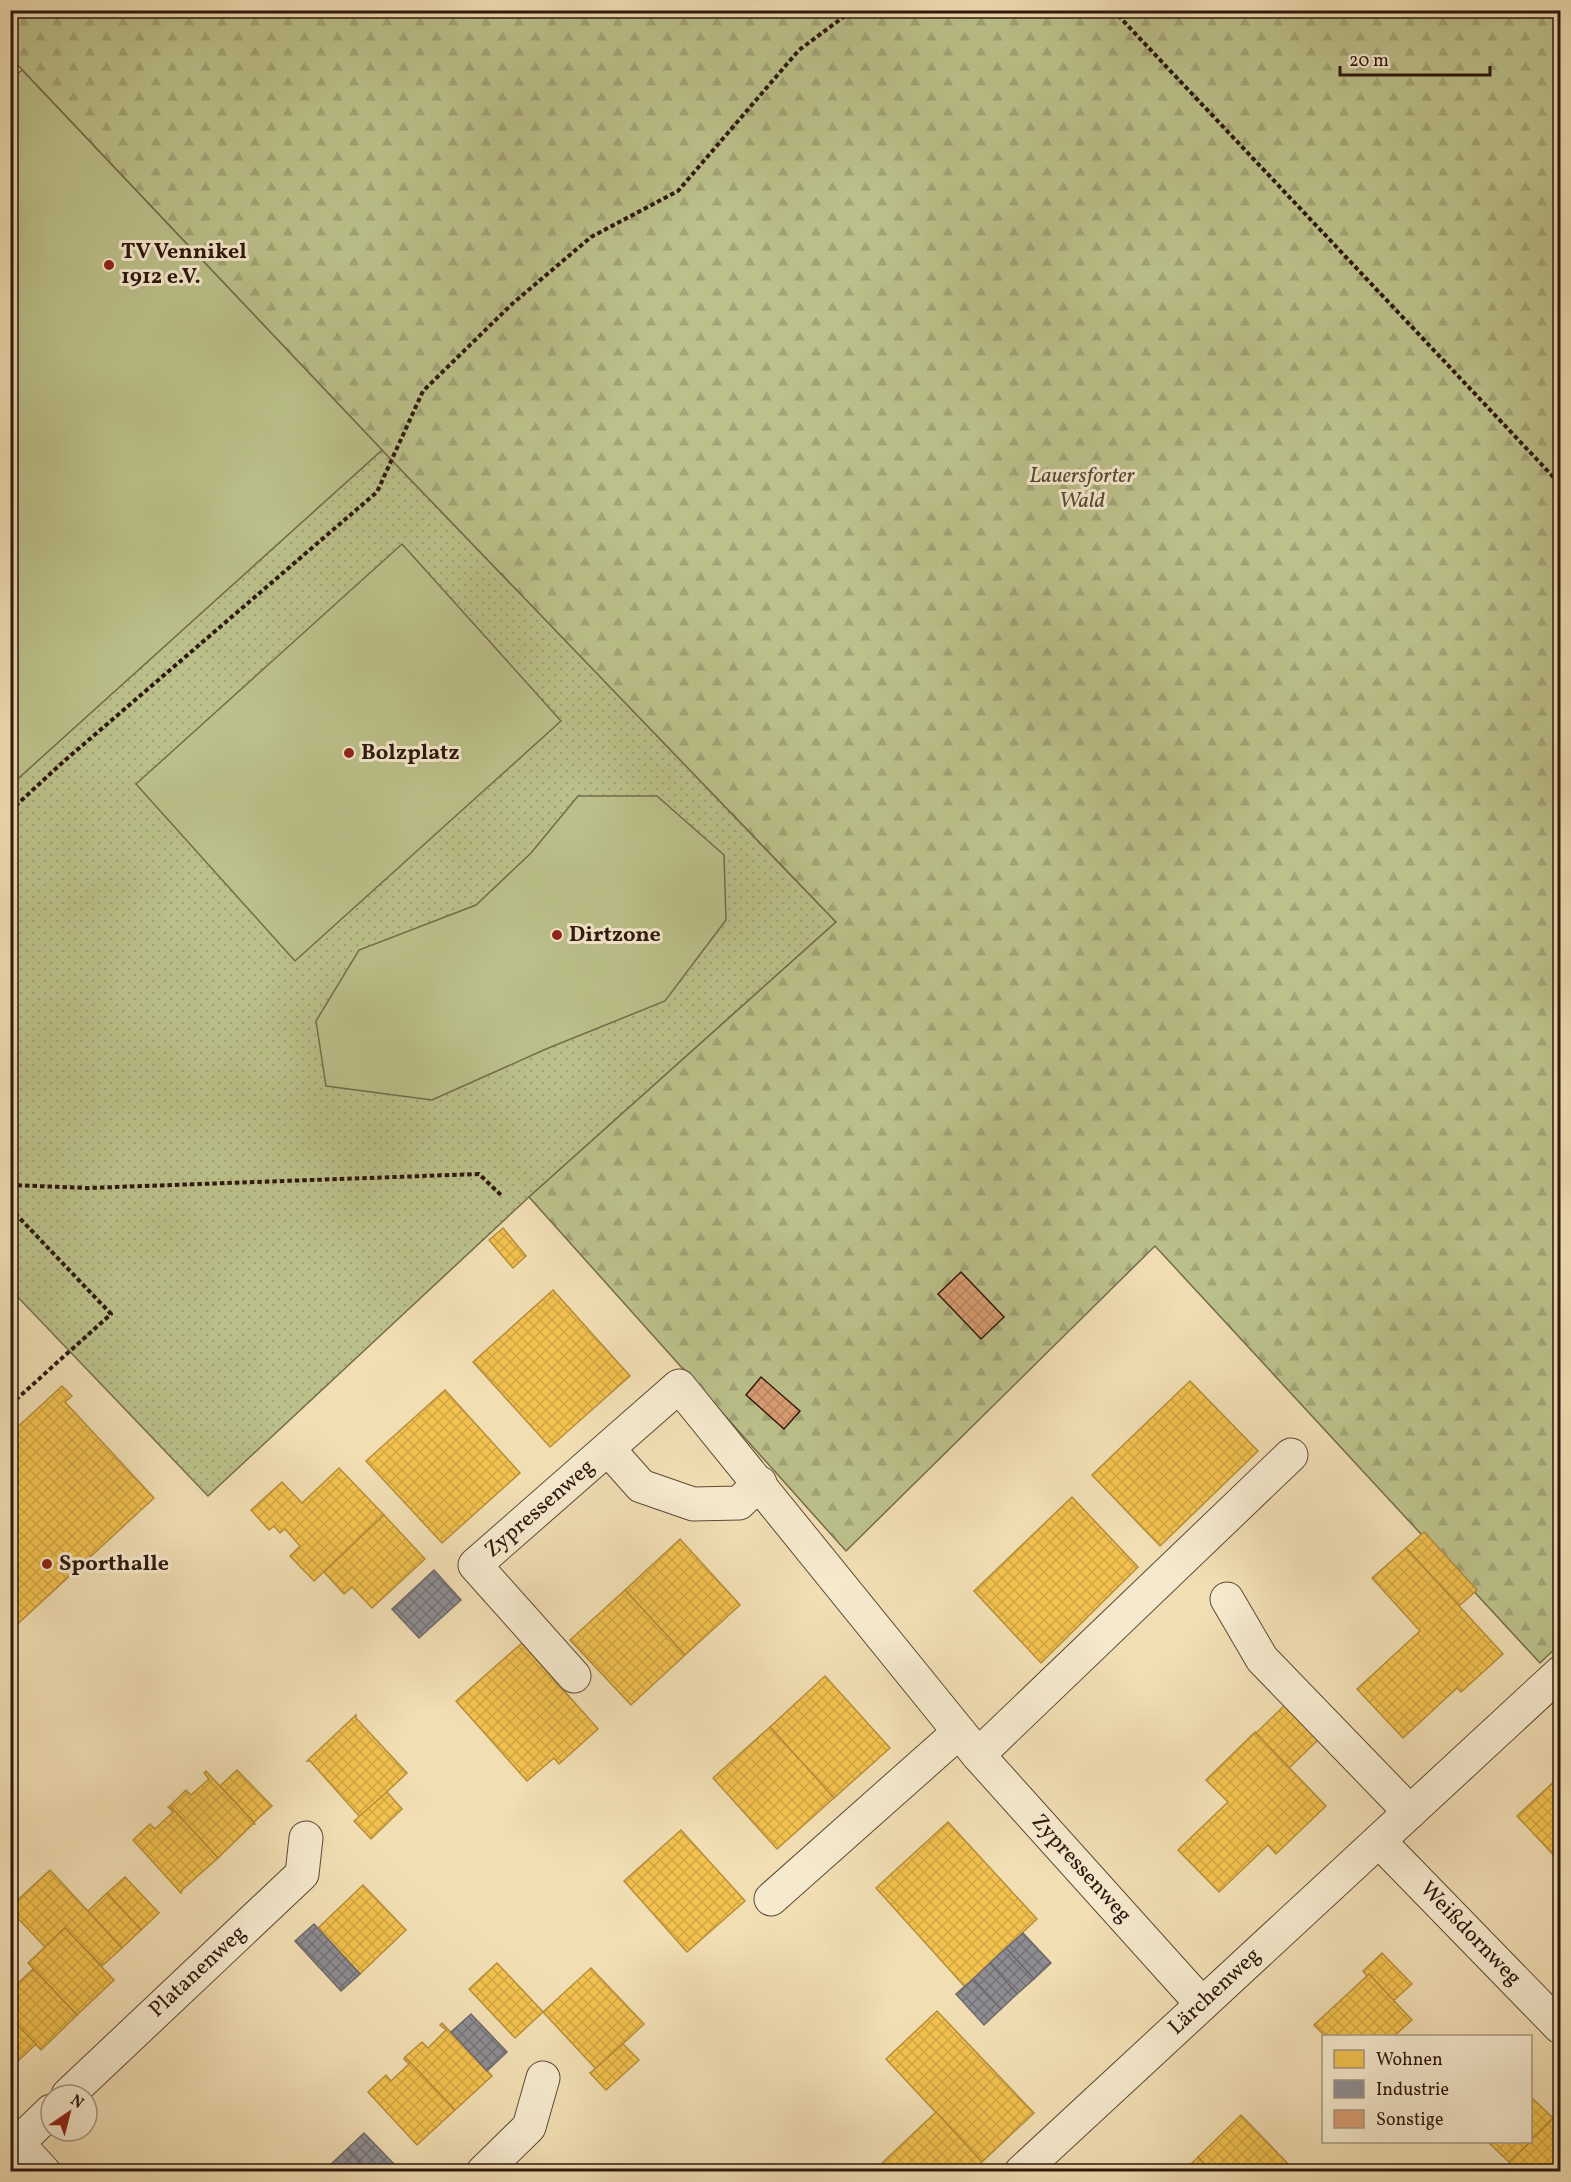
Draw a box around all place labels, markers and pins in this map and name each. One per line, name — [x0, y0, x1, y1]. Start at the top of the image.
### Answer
place label: TV Vennikel 1912 e.V. — [121, 237, 247, 293]
marker: TV Vennikel 1912 e.V. — [102, 258, 116, 272]
place label: Bolzplatz — [361, 738, 459, 769]
marker: Bolzplatz — [342, 746, 356, 760]
place label: Dirtzone — [569, 920, 661, 951]
marker: Dirtzone — [550, 928, 564, 942]
place label: Sporthalle — [59, 1549, 169, 1580]
marker: Sporthalle — [40, 1557, 54, 1571]

